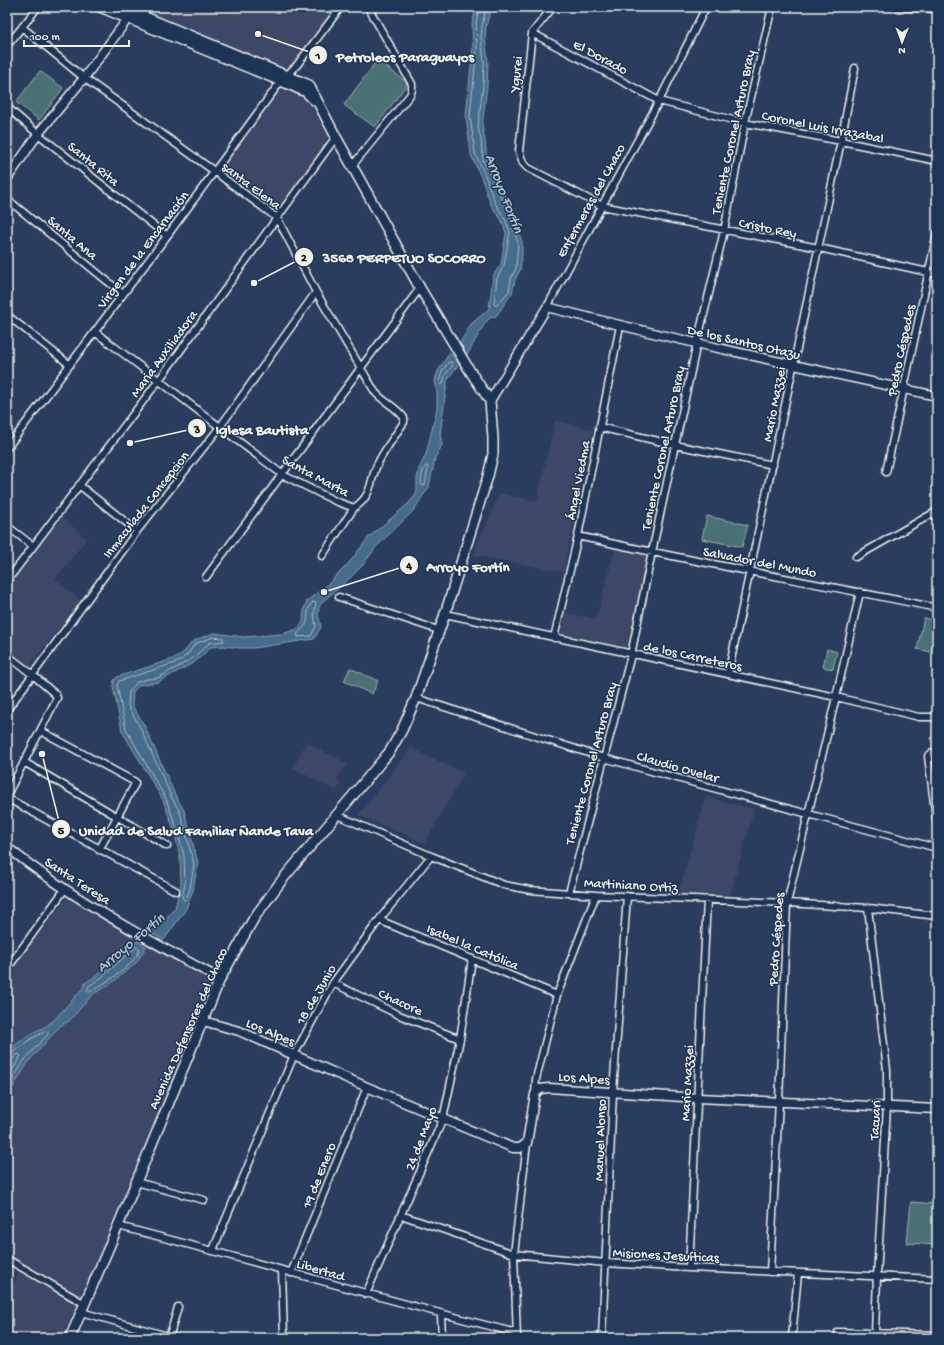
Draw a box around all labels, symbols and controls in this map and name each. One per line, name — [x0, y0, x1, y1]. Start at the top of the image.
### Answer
scale bar — [24, 22, 129, 48]
north arrow — [882, 22, 922, 62]
text: 100 m — [29, 31, 60, 45]
street label: El Dorado — [569, 37, 630, 80]
callout: Petroleos Paraguayos — [308, 42, 482, 69]
text: N — [898, 44, 906, 56]
text: Petroleos Paraguayos — [335, 49, 475, 67]
street label: Teniente Coronel Arturo Bray — [708, 49, 760, 217]
text: 1 — [315, 50, 321, 64]
street label: Ygurei — [507, 55, 528, 95]
street label: Coronel Luis Irrazabal — [760, 108, 885, 149]
street label: Santa Rita — [63, 139, 123, 192]
street label: Enfermeras del Chaco — [554, 142, 630, 261]
water label: Arroyo Fortín — [480, 152, 527, 237]
street label: santa Elena — [217, 159, 284, 216]
street label: Virgen de la Encarnación — [94, 188, 194, 313]
street label: Santa Ana — [43, 213, 101, 266]
street label: Cristo Rey — [737, 216, 798, 243]
callout: 3568 PERPETUO SOCORRO — [294, 243, 493, 270]
text: 3568 PERPETUO SOCORRO — [321, 250, 486, 268]
text: 2 — [301, 252, 307, 266]
street label: Pedro Céspedes — [884, 302, 921, 399]
street label: Maria Auxiliadora — [128, 306, 203, 401]
street label: De los Santos Otazu — [684, 322, 802, 365]
street label: Teniente Coronel Arturo Bray — [638, 365, 690, 533]
street label: Mario Mazzei — [760, 365, 791, 443]
callout: Iglesa Bautista — [187, 415, 316, 442]
text: Iglesa Bautista — [216, 422, 309, 440]
text: 3 — [193, 424, 200, 438]
street label: Ángel Viedma — [563, 438, 596, 522]
street label: Inmaculada Concepcion — [100, 448, 194, 563]
street label: Santa Marta — [278, 452, 352, 503]
street label: Salvador del Mundo — [701, 544, 818, 583]
callout: Arroyo Fortín — [399, 552, 518, 579]
text: Arroyo Fortín — [425, 559, 510, 577]
text: 4 — [405, 560, 412, 574]
street label: de los Carreteros — [642, 639, 744, 676]
street label: Teniente Coronel Arturo Bray — [562, 680, 622, 848]
street label: Claudio Ovelar — [634, 749, 721, 789]
callout: Unidad de Salud Familiar Ñande Tava — [51, 816, 321, 843]
text: Unidad de Salud Familiar Ñande Tava — [79, 823, 314, 841]
text: 5 — [58, 825, 65, 839]
street label: Santa Teresa — [40, 854, 114, 910]
street label: Martiniano Ortiz — [583, 876, 679, 897]
street label: Pedro Céspedes — [766, 891, 789, 987]
water label: Arroyo Fortín — [94, 909, 170, 977]
street label: Isabel la Católica — [423, 921, 522, 976]
street label: Avenida Defensores del Chaco — [146, 946, 233, 1112]
street label: 18 de Junio — [293, 962, 341, 1029]
street label: Chacore — [375, 986, 426, 1021]
street label: Los Alpes — [243, 1015, 298, 1052]
street label: Mario Mazzei — [678, 1045, 699, 1122]
street label: Los Alpes — [558, 1069, 611, 1090]
street label: Manuel Alonso — [592, 1099, 611, 1181]
street label: Tacuari — [867, 1100, 886, 1142]
street label: 24 de Mayo — [402, 1104, 442, 1173]
street label: 19 de Enero — [299, 1141, 341, 1212]
street label: Misiones Jesuíticas — [612, 1245, 720, 1268]
street label: Libertad — [294, 1256, 348, 1287]

